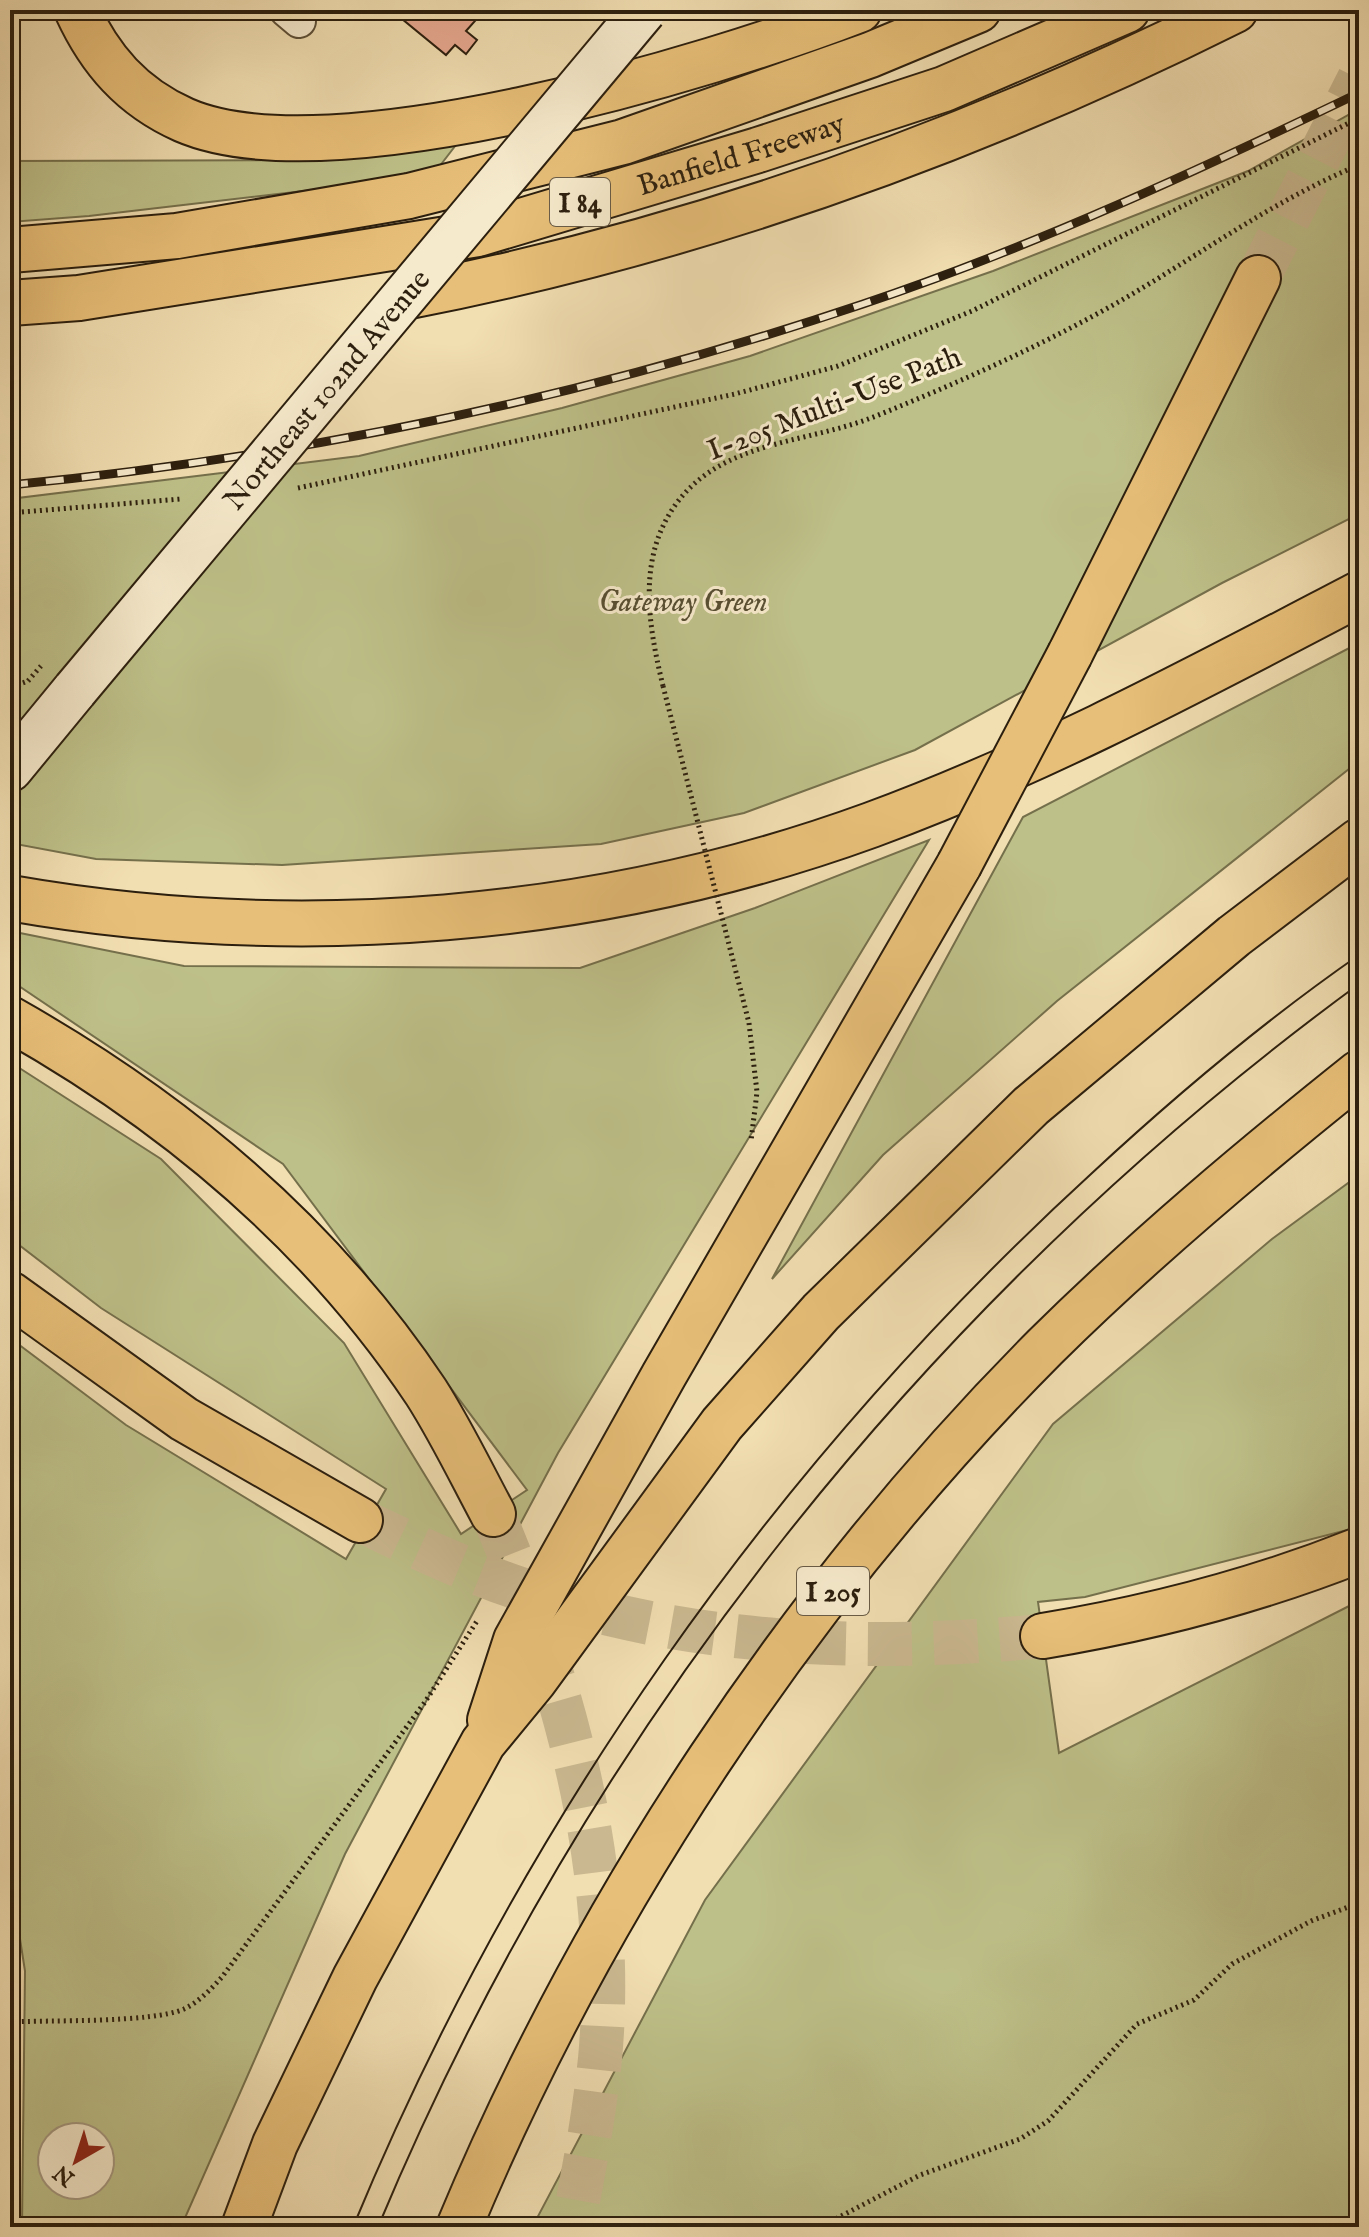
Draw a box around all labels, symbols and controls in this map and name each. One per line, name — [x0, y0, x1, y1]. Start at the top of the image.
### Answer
street label: Banfield Freeway — [633, 106, 850, 206]
road number: I 84 — [550, 178, 610, 226]
street label: Northeast 102nd Avenue — [216, 262, 440, 519]
street label: I-205 Multi-Use Path — [702, 339, 967, 471]
park label: Gateway Green — [598, 584, 768, 622]
road number: I 205 — [797, 1567, 869, 1615]
north arrow — [36, 2121, 116, 2201]
text: N — [48, 2158, 82, 2192]

